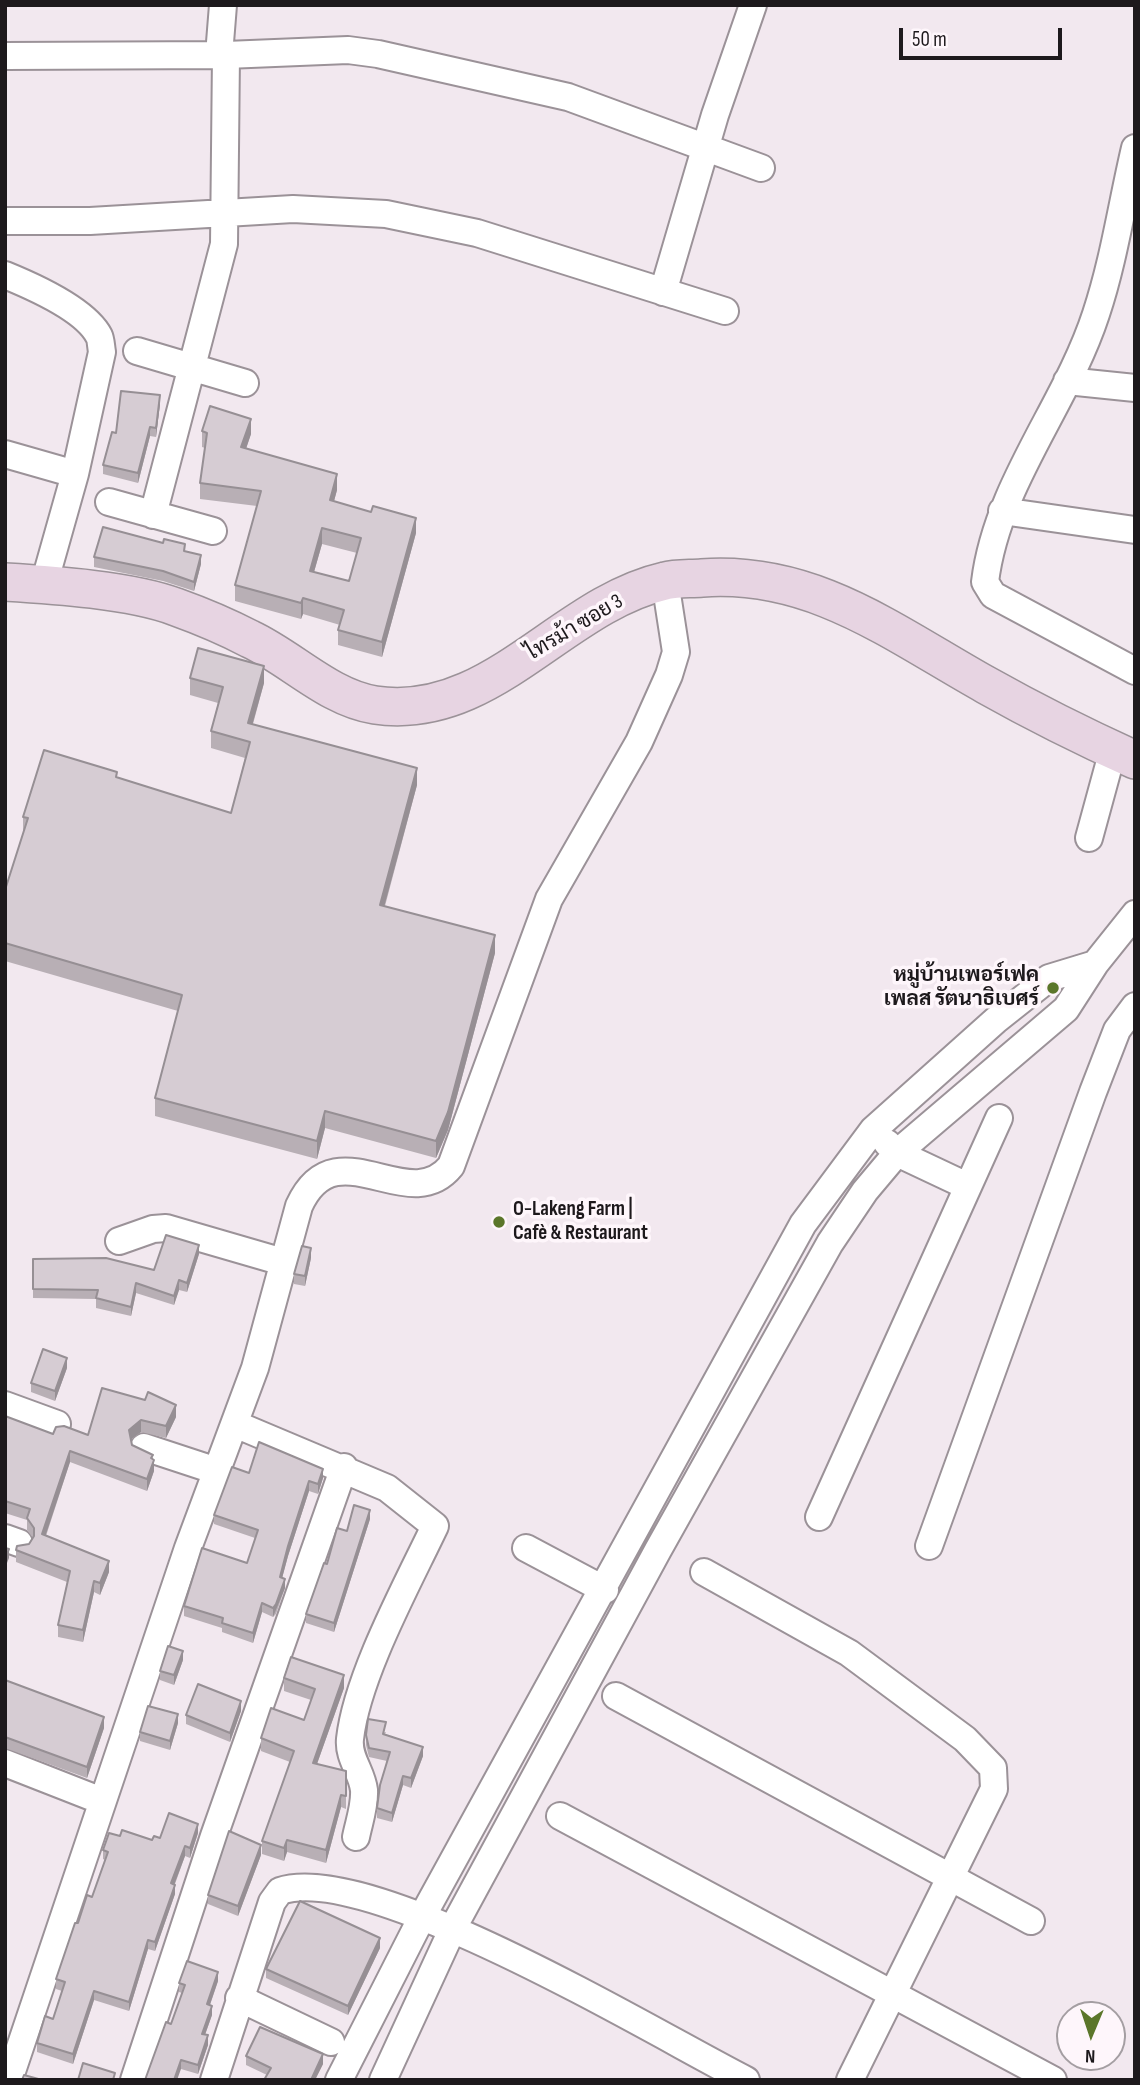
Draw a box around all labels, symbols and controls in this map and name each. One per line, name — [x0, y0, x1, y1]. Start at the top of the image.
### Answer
scale bar — [902, 14, 1065, 58]
text: 50 m — [912, 27, 947, 52]
street label: ไทรม้า ซอย 3 — [522, 589, 628, 667]
place label: หมู่บ้านเพอร์เฟค เพลส รัตนาธิเบศร์ — [884, 963, 1039, 1013]
marker: หมู่บ้านเพอร์เฟค เพลส รัตนาธิเบศร์ — [1045, 980, 1061, 996]
place label: O-Lakeng Farm | Cafè & Restaurant — [513, 1197, 648, 1247]
marker: O-Lakeng Farm | Cafè & Restaurant — [491, 1214, 507, 1230]
north arrow — [1056, 2001, 1126, 2071]
text: N — [1085, 2044, 1096, 2067]

